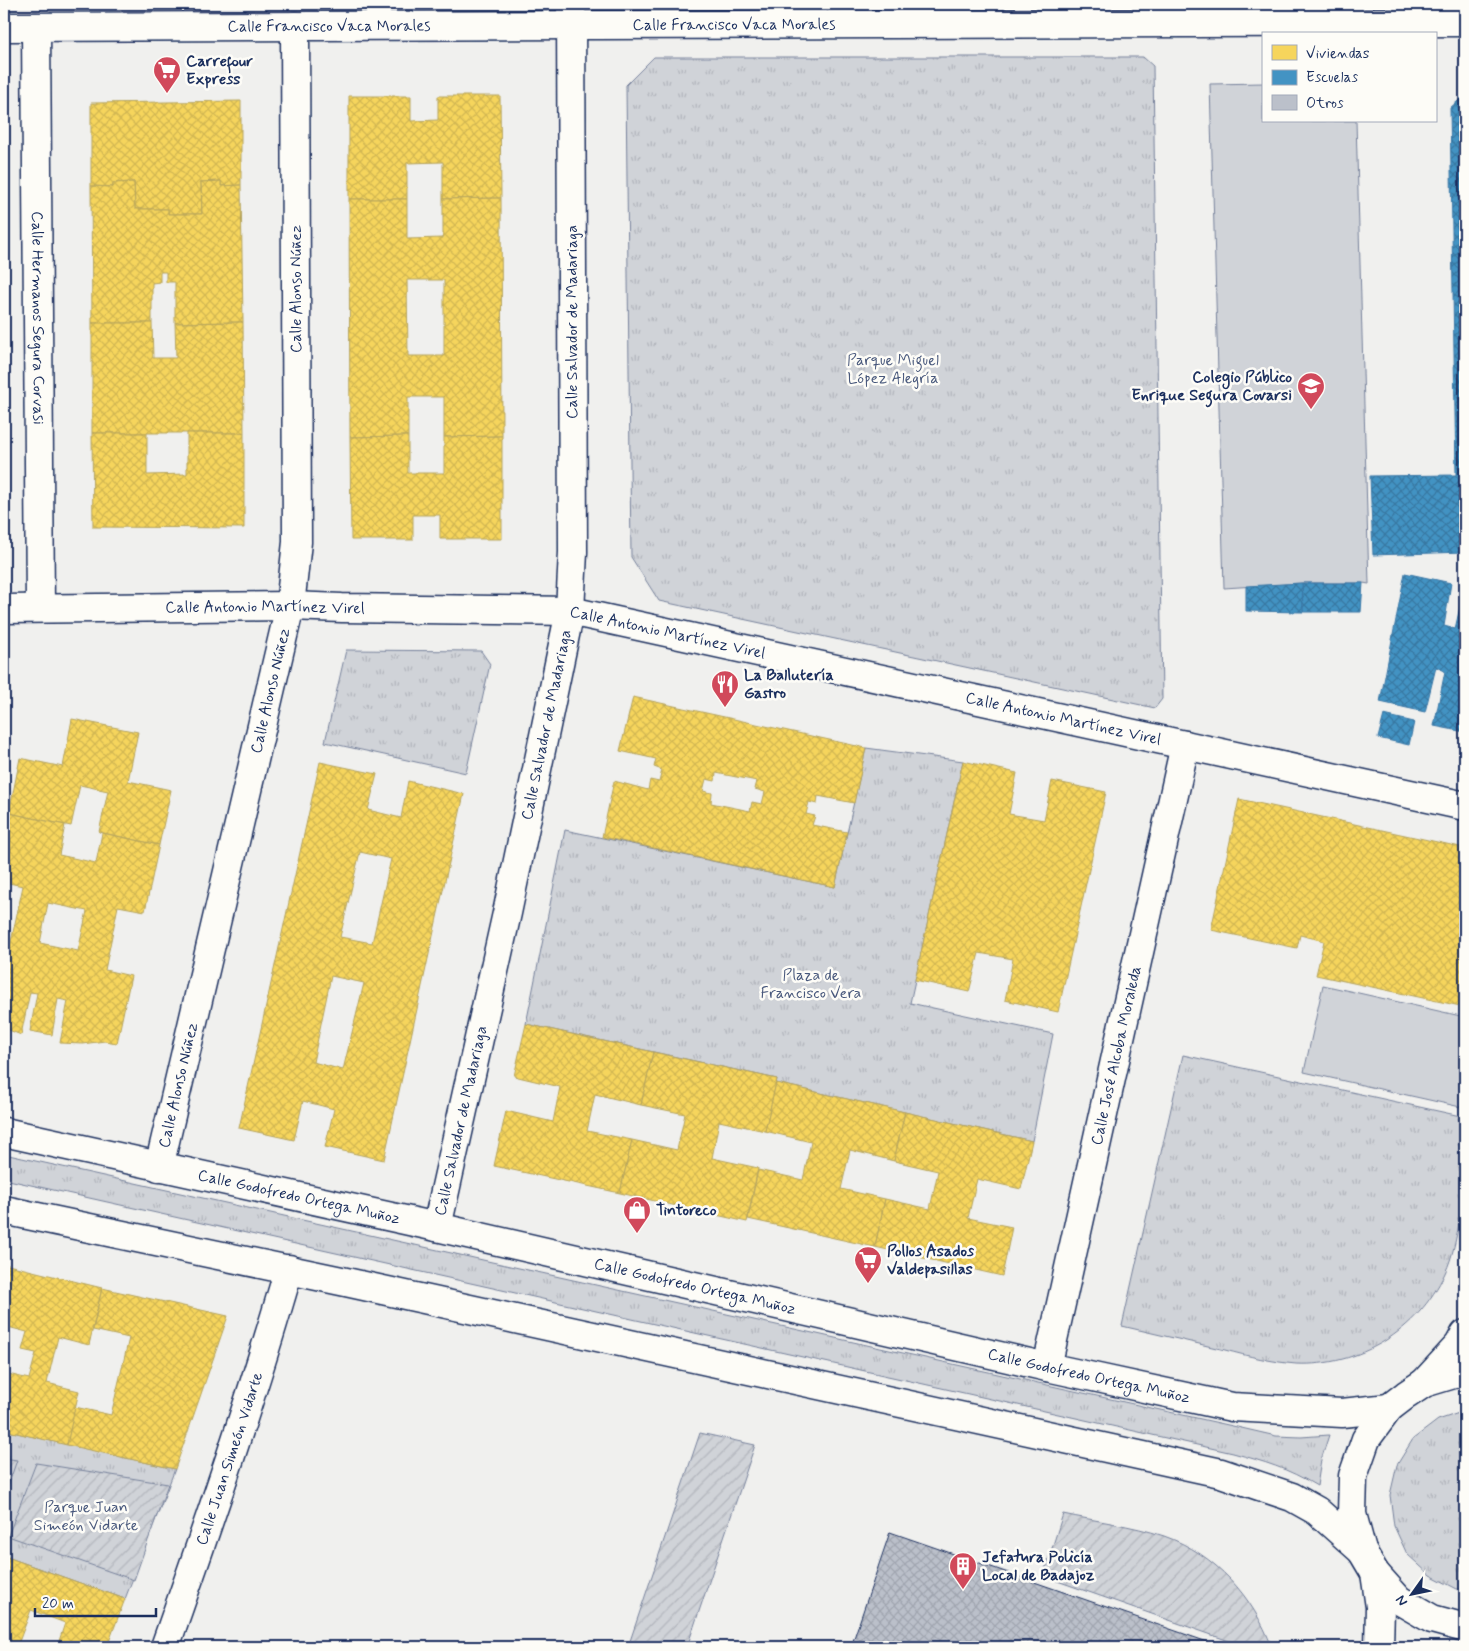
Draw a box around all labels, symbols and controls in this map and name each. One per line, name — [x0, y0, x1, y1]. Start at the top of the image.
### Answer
street label: Calle Francisco Vaca Morales — [632, 14, 836, 35]
street label: Calle Francisco Vaca Morales — [227, 15, 431, 37]
legend — [1262, 32, 1436, 122]
text: Viviendas — [1306, 44, 1370, 64]
place label: Carrefour Express — [186, 51, 253, 90]
supermarket icon: Carrefour Express — [152, 55, 182, 94]
text: Escuelas — [1306, 68, 1358, 88]
text: Otros — [1306, 94, 1344, 114]
street label: Calle Hermanos Segura Corvasi — [27, 211, 49, 425]
street label: Calle Alonso Núñez — [286, 225, 307, 353]
street label: Calle Salvador de Madariaga — [562, 225, 583, 419]
park label: Parque Miguel López Alegría — [847, 350, 939, 389]
place label: Colegio Público Enrique Segura Covarsi — [1131, 367, 1292, 408]
school or university icon: Colegio Público Enrique Segura Covarsi — [1296, 371, 1326, 410]
street label: Calle Antonio Martínez Virel — [165, 595, 365, 619]
street label: Calle Antonio Martínez Virel — [568, 601, 768, 664]
street label: Calle Alonso Núñez — [245, 626, 295, 756]
street label: Calle Salvador de Madariaga — [516, 627, 576, 822]
place label: La Ballutería Gastro — [744, 665, 834, 704]
restaurant icon: La Ballutería Gastro — [710, 669, 740, 708]
street label: Calle Antonio Martínez Virel — [964, 687, 1163, 750]
street label: Calle José Alcoba Moraleda — [1086, 964, 1146, 1147]
park label: Plaza de Francisco Vera — [761, 965, 862, 1004]
street label: Calle Alonso Núñez — [153, 1020, 203, 1150]
street label: Calle Salvador de Madariaga — [429, 1023, 492, 1218]
street label: Calle Godofredo Ortega Muñoz — [196, 1164, 402, 1229]
shop icon: Tintoreco — [622, 1195, 652, 1234]
place label: Tintoreco — [656, 1200, 717, 1221]
place label: Pollos Asados Valdepasillas — [887, 1241, 975, 1280]
supermarket icon: Pollos Asados Valdepasillas — [853, 1245, 883, 1284]
street label: Calle Godofredo Ortega Muñoz — [592, 1253, 798, 1320]
street label: Calle Godofredo Ortega Muñoz — [986, 1343, 1192, 1408]
street label: Calle Juan Simeón Vidarte — [191, 1369, 268, 1548]
park label: Parque Juan Simeón Vidarte — [34, 1497, 139, 1536]
place label: Jefatura Policía Local de Badajoz — [982, 1547, 1095, 1586]
building icon: Jefatura Policía Local de Badajoz — [948, 1551, 978, 1590]
north arrow — [1386, 1568, 1436, 1618]
scale bar — [35, 1586, 156, 1618]
text: N — [1392, 1592, 1412, 1609]
text: 20 m — [42, 1594, 74, 1614]

